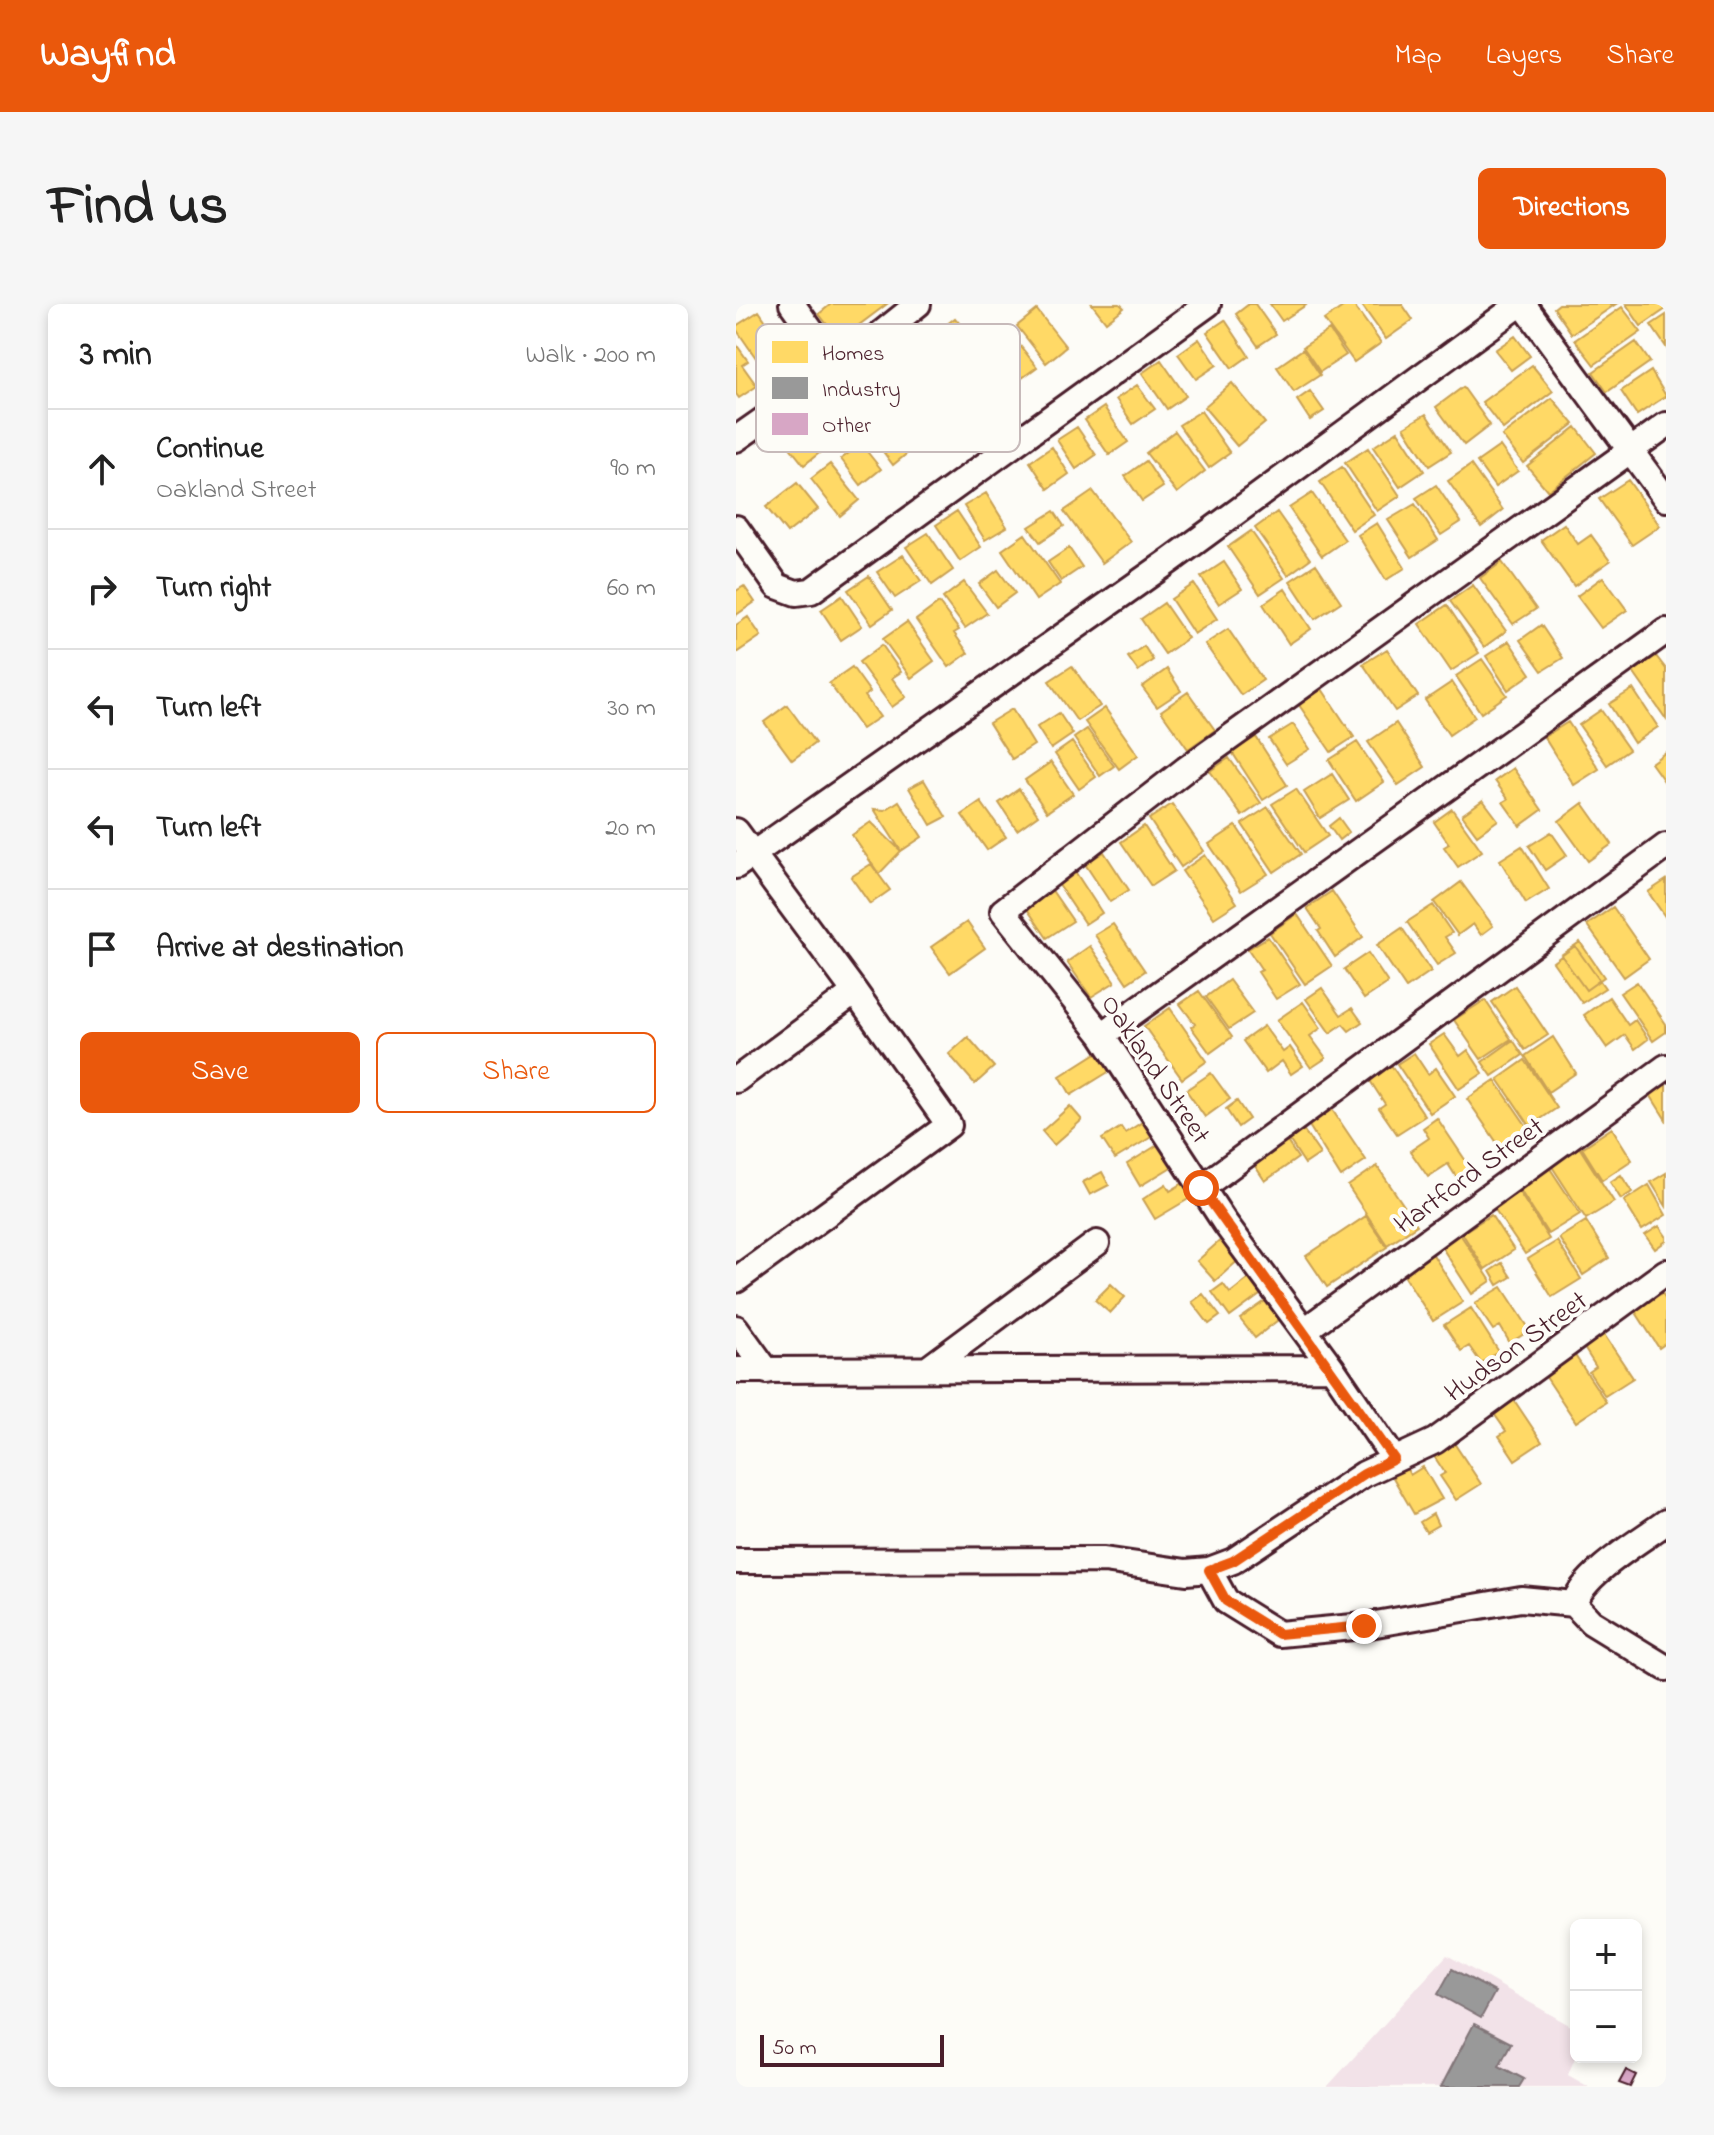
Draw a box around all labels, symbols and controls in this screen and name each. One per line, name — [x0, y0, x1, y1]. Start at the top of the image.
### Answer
text: Wayfind — [40, 28, 176, 84]
text: Map — [1394, 36, 1442, 77]
text: Layers — [1486, 36, 1562, 77]
text: Share — [1606, 36, 1674, 77]
text: Find us — [48, 168, 228, 249]
button: Directions — [1478, 168, 1666, 249]
legend — [756, 324, 1020, 452]
text: 3 min — [80, 331, 152, 381]
text: Walk · 200 m — [525, 337, 656, 375]
text: Homes — [822, 339, 884, 371]
text: Industry — [822, 375, 901, 408]
text: Other — [822, 411, 871, 443]
text: Continue — [156, 428, 264, 472]
icon: ahead — [80, 447, 124, 491]
text: 90 m — [610, 450, 656, 488]
text: Oakland Street — [156, 472, 316, 510]
icon: right — [80, 567, 124, 611]
text: Turn right — [156, 567, 271, 611]
text: 60 m — [607, 570, 656, 608]
icon: left — [80, 687, 124, 731]
text: Turn left — [156, 687, 261, 731]
text: 30 m — [607, 690, 656, 728]
icon: left — [80, 807, 124, 851]
text: Turn left — [156, 807, 261, 851]
text: 20 m — [605, 810, 656, 848]
icon: arrive — [80, 927, 124, 971]
text: Arrive at destination — [156, 927, 404, 971]
street label: Oakland Street — [1089, 987, 1219, 1153]
button: Save — [80, 1032, 360, 1113]
button: Share — [376, 1032, 656, 1113]
street label: Hartford Street — [1386, 1108, 1554, 1246]
route start — [1183, 1170, 1219, 1206]
street label: Hudson Street — [1437, 1282, 1597, 1414]
route end — [1346, 1608, 1382, 1644]
map controls — [1570, 1919, 1642, 2063]
button: + — [1570, 1919, 1642, 1991]
button: − — [1570, 1991, 1642, 2063]
scale bar — [760, 2031, 944, 2067]
text: 50 m — [772, 2033, 817, 2065]

